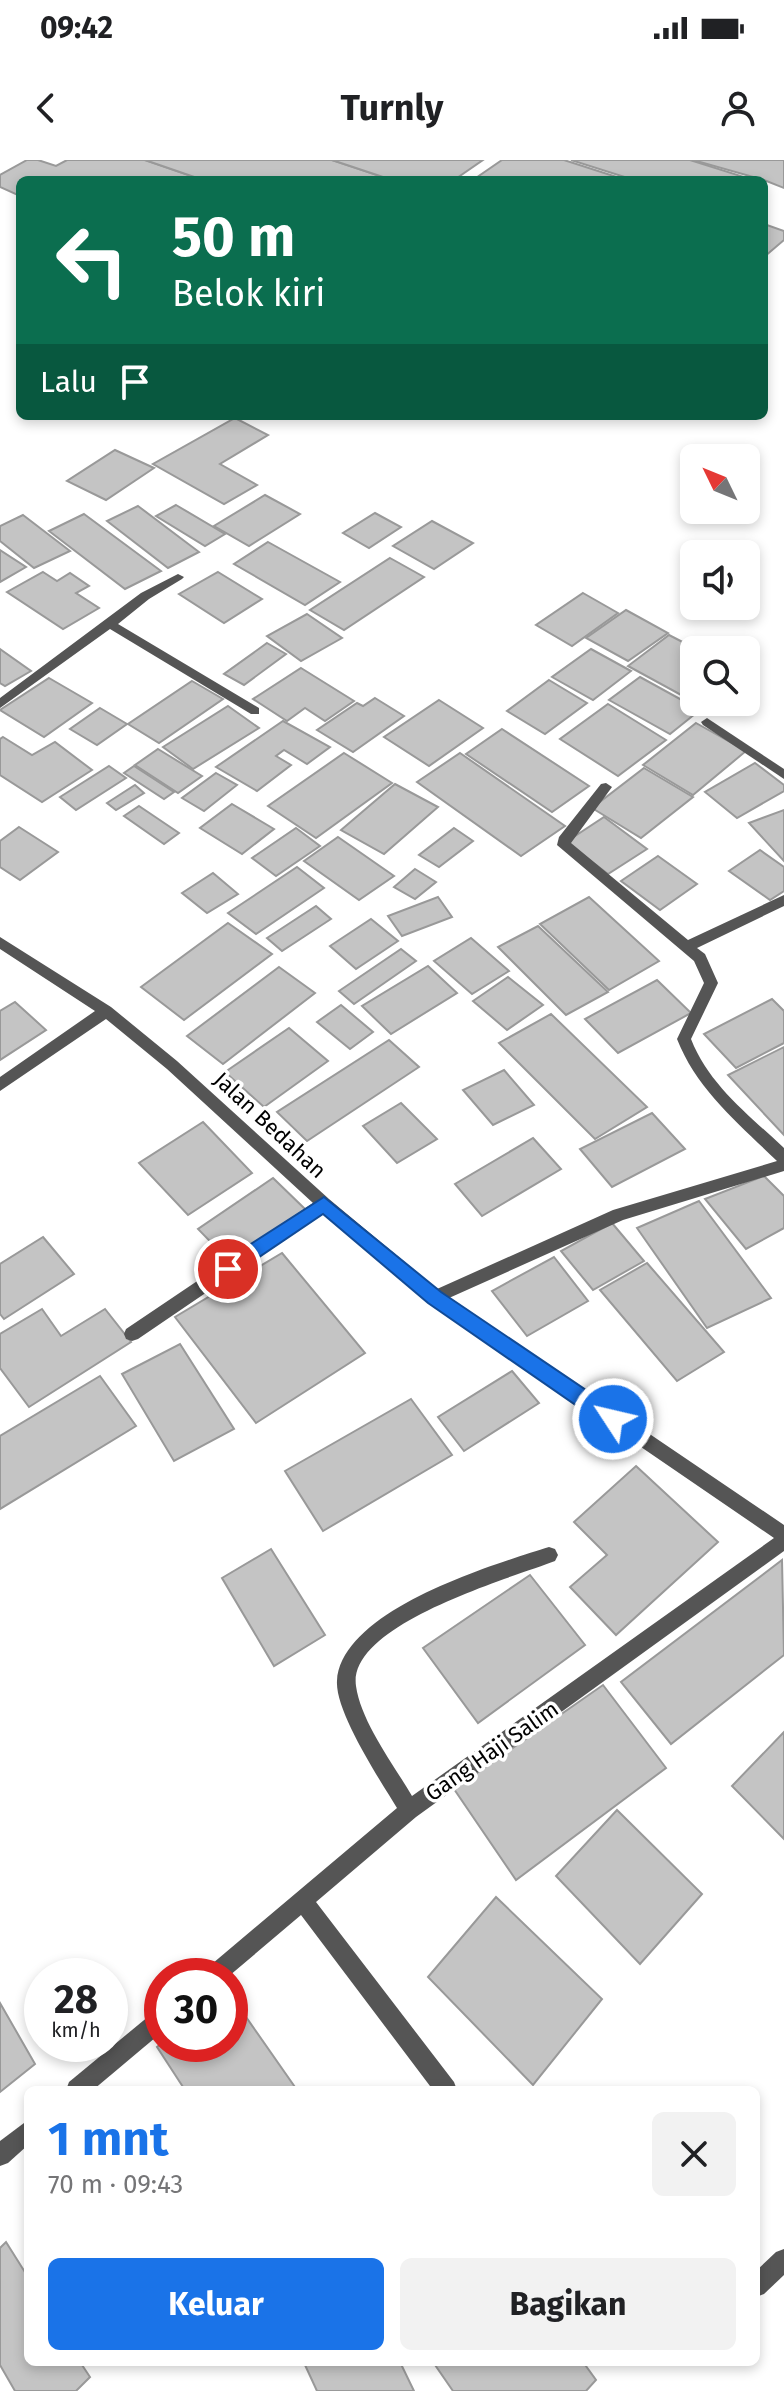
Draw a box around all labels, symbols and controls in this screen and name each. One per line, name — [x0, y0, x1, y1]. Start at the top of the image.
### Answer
text: 09:42 — [40, 10, 113, 46]
icon: back — [24, 86, 68, 130]
text: Turnly — [341, 86, 443, 130]
icon: person — [716, 86, 760, 130]
text: 50 m — [172, 204, 295, 271]
icon: left — [40, 208, 144, 312]
text: Belok kiri — [172, 272, 326, 316]
icon: arrive — [113, 360, 157, 404]
text: Lalu — [40, 364, 97, 400]
north arrow — [680, 444, 760, 524]
map controls — [680, 444, 760, 716]
button: sound — [680, 540, 760, 620]
button: search — [680, 636, 760, 716]
street label: Jalan Bedahan — [208, 1066, 332, 1184]
pin — [194, 1235, 262, 1303]
icon: arrive — [206, 1247, 250, 1291]
position arrow — [571, 1377, 655, 1461]
street label: Gang Haji Salim — [420, 1695, 564, 1807]
speed limit sign: 30 — [144, 1958, 248, 2062]
text: 28 — [54, 1976, 98, 2024]
text: km/h — [51, 2018, 101, 2042]
text: 1 mnt — [48, 2110, 168, 2168]
button: close — [652, 2112, 736, 2196]
text: 70 m · 09:43 — [48, 2169, 183, 2200]
button: Keluar — [48, 2258, 384, 2350]
button: Bagikan — [400, 2258, 736, 2350]

